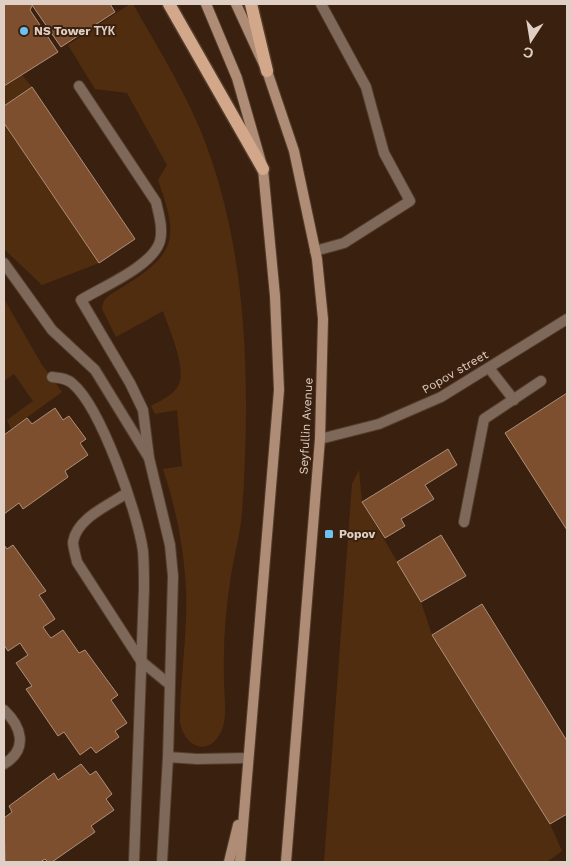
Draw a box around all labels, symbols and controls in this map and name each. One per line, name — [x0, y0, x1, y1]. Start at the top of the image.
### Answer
north arrow — [506, 15, 556, 65]
place label: NS Tower ТҮК — [34, 24, 116, 38]
marker: NS Tower ТҮК — [18, 25, 30, 37]
text: С — [522, 44, 535, 62]
street label: Popov street — [419, 347, 491, 397]
street label: Seyfullin Avenue — [296, 377, 316, 475]
place label: Popov — [339, 527, 376, 541]
marker: Popov — [323, 528, 335, 540]

